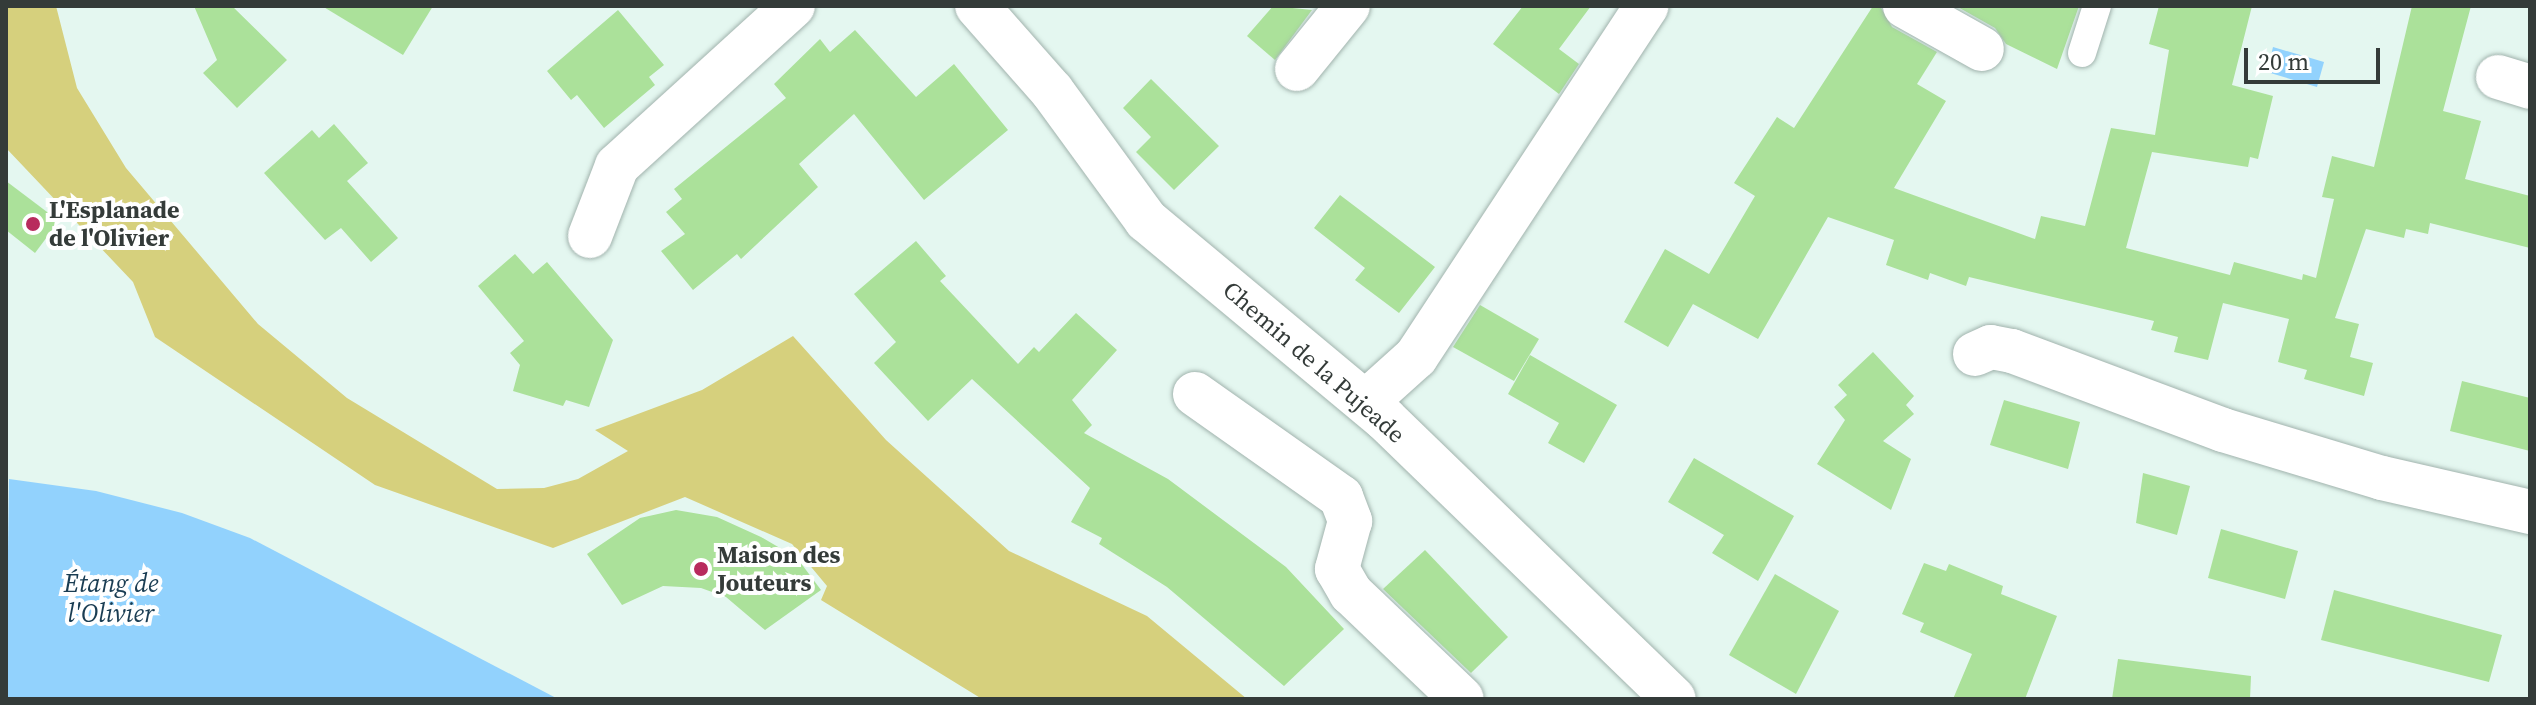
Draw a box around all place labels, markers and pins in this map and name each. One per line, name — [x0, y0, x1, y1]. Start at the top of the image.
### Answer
place label: L'Esplanade de l'Olivier — [49, 196, 179, 252]
marker: L'Esplanade de l'Olivier — [24, 215, 42, 233]
place label: Maison des Jouteurs — [717, 541, 840, 597]
marker: Maison des Jouteurs — [692, 560, 710, 578]

